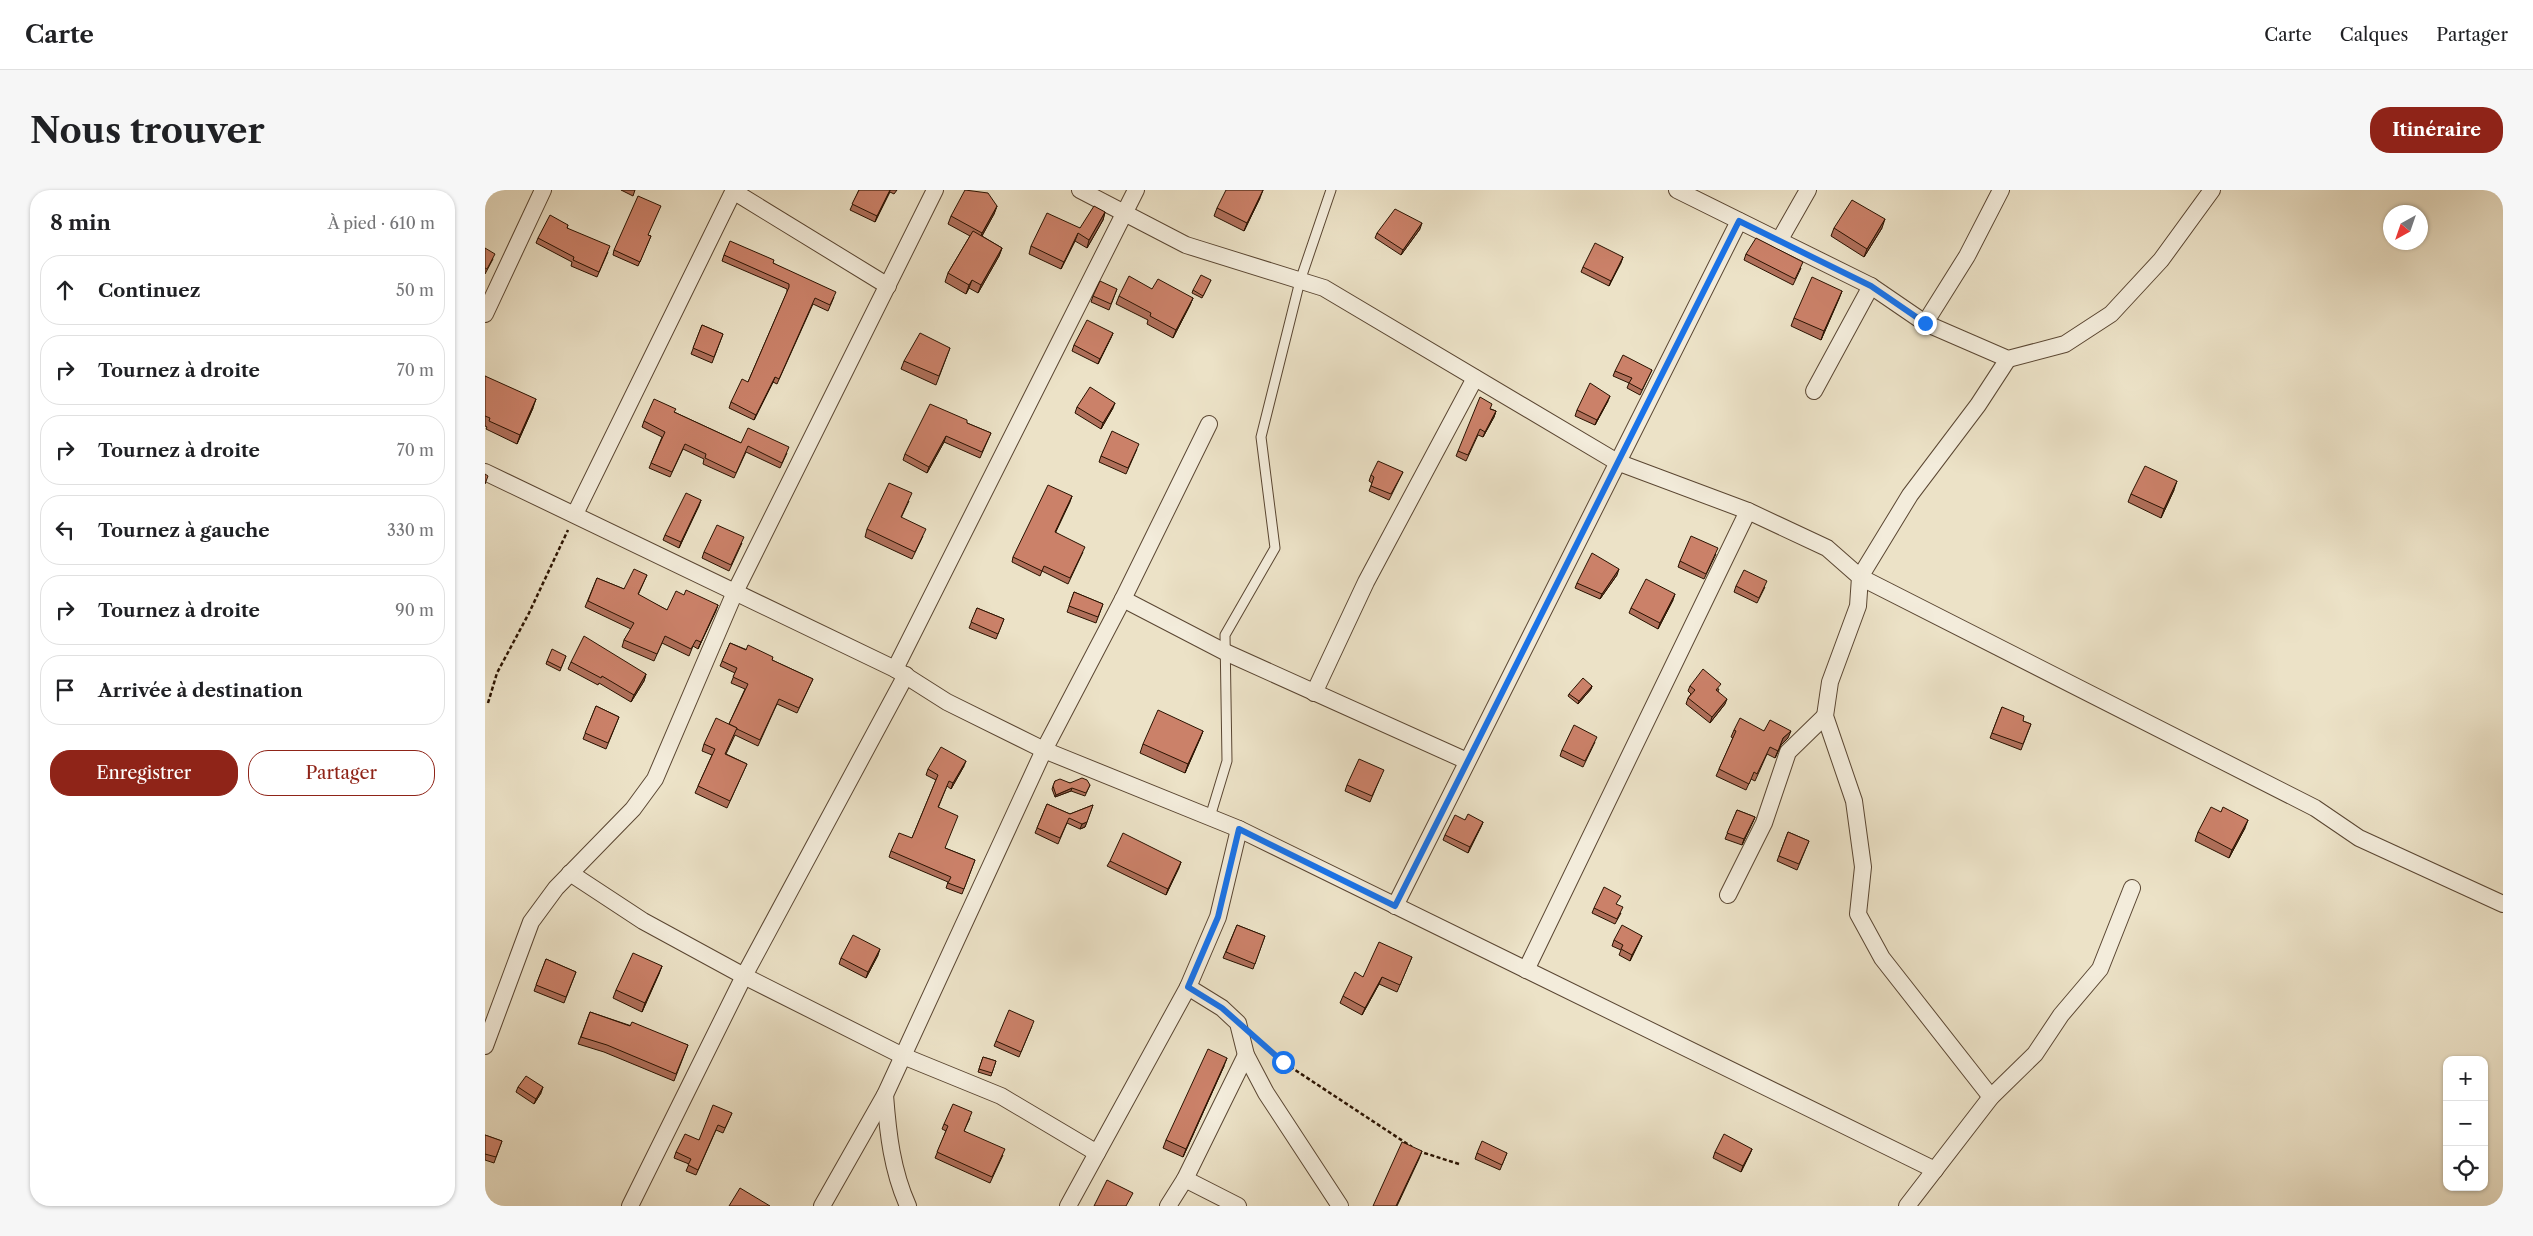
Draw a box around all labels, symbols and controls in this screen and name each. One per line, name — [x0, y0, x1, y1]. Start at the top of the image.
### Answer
text: Carte — [25, 20, 94, 49]
text: Carte — [2264, 24, 2312, 46]
text: Calques — [2340, 24, 2408, 46]
text: Partager — [2436, 24, 2508, 46]
button: Itinéraire — [2370, 107, 2503, 153]
text: Nous trouver — [30, 109, 265, 152]
north arrow — [2383, 205, 2428, 250]
text: 8 min — [50, 210, 111, 235]
text: À pied · 610 m — [328, 213, 435, 233]
icon: ahead — [51, 276, 79, 304]
text: Continuez — [98, 279, 200, 302]
text: 50 m — [396, 280, 434, 300]
route end — [1914, 312, 1937, 335]
icon: right — [51, 356, 79, 384]
text: Tournez à droite — [98, 359, 260, 382]
text: 70 m — [397, 360, 434, 380]
icon: right — [51, 436, 79, 464]
text: Tournez à droite — [98, 439, 260, 462]
text: 70 m — [397, 440, 434, 460]
icon: left — [51, 516, 79, 544]
text: Tournez à gauche — [98, 519, 270, 542]
text: 330 m — [387, 520, 434, 540]
icon: right — [51, 596, 79, 624]
text: Tournez à droite — [98, 599, 260, 622]
text: 90 m — [395, 600, 434, 620]
icon: arrive — [51, 676, 79, 704]
text: Arrivée à destination — [98, 679, 303, 702]
button: Enregistrer — [50, 750, 238, 796]
button: Partager — [248, 750, 435, 796]
route start — [1272, 1051, 1295, 1074]
map controls — [2443, 1056, 2488, 1191]
button: + — [2443, 1056, 2488, 1101]
button: − — [2443, 1101, 2488, 1146]
button: locate — [2443, 1146, 2488, 1191]

